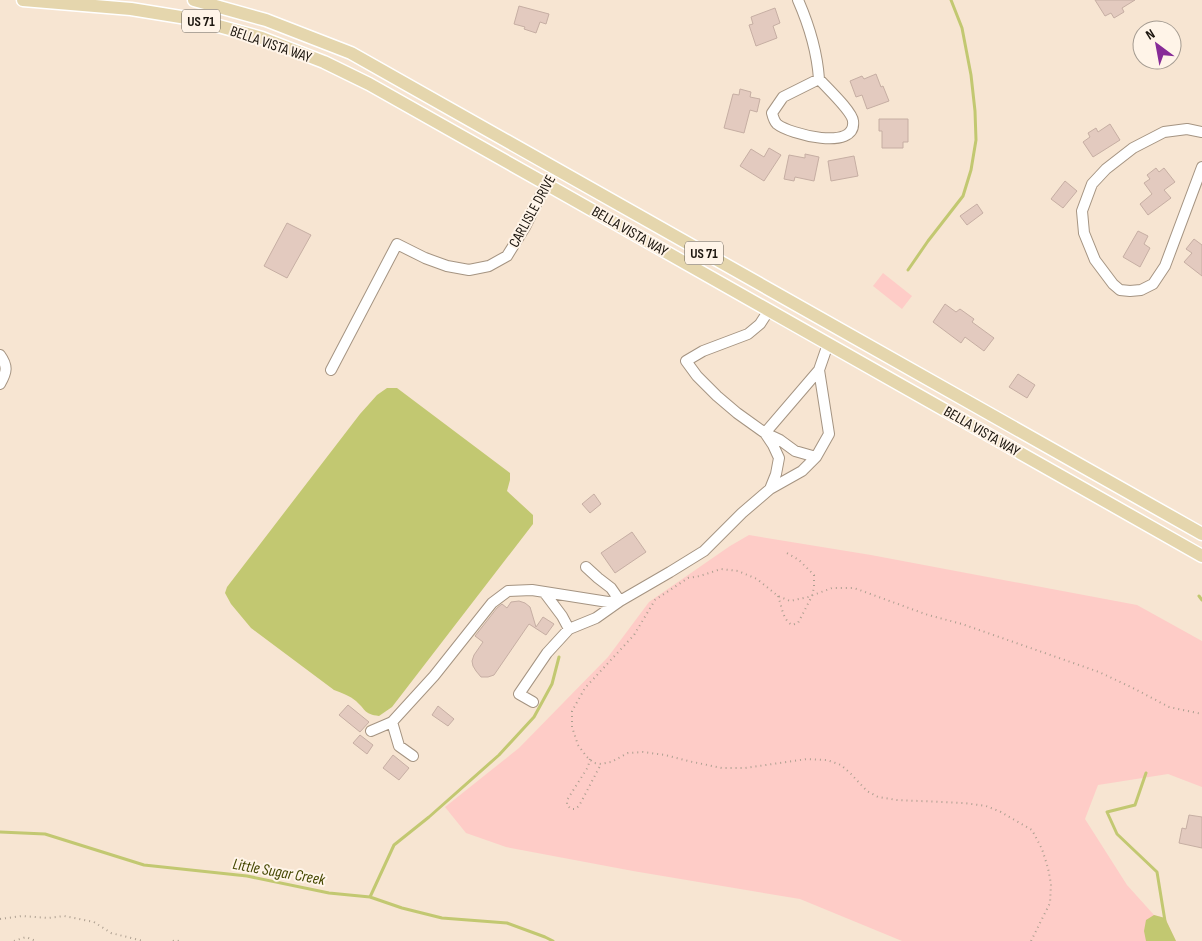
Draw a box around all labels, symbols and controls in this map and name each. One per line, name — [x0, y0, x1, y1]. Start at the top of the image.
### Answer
road number: US 71 — [182, 10, 220, 32]
north arrow — [1132, 20, 1182, 70]
street label: BELLA VISTA WAY — [228, 22, 315, 67]
text: N — [1143, 25, 1158, 44]
street label: CARLISLE DRIVE — [505, 172, 560, 251]
street label: BELLA VISTA WAY — [588, 202, 672, 261]
road number: US 71 — [685, 242, 723, 264]
street label: BELLA VISTA WAY — [940, 402, 1024, 461]
water label: Little Sugar Creek — [231, 855, 327, 890]

